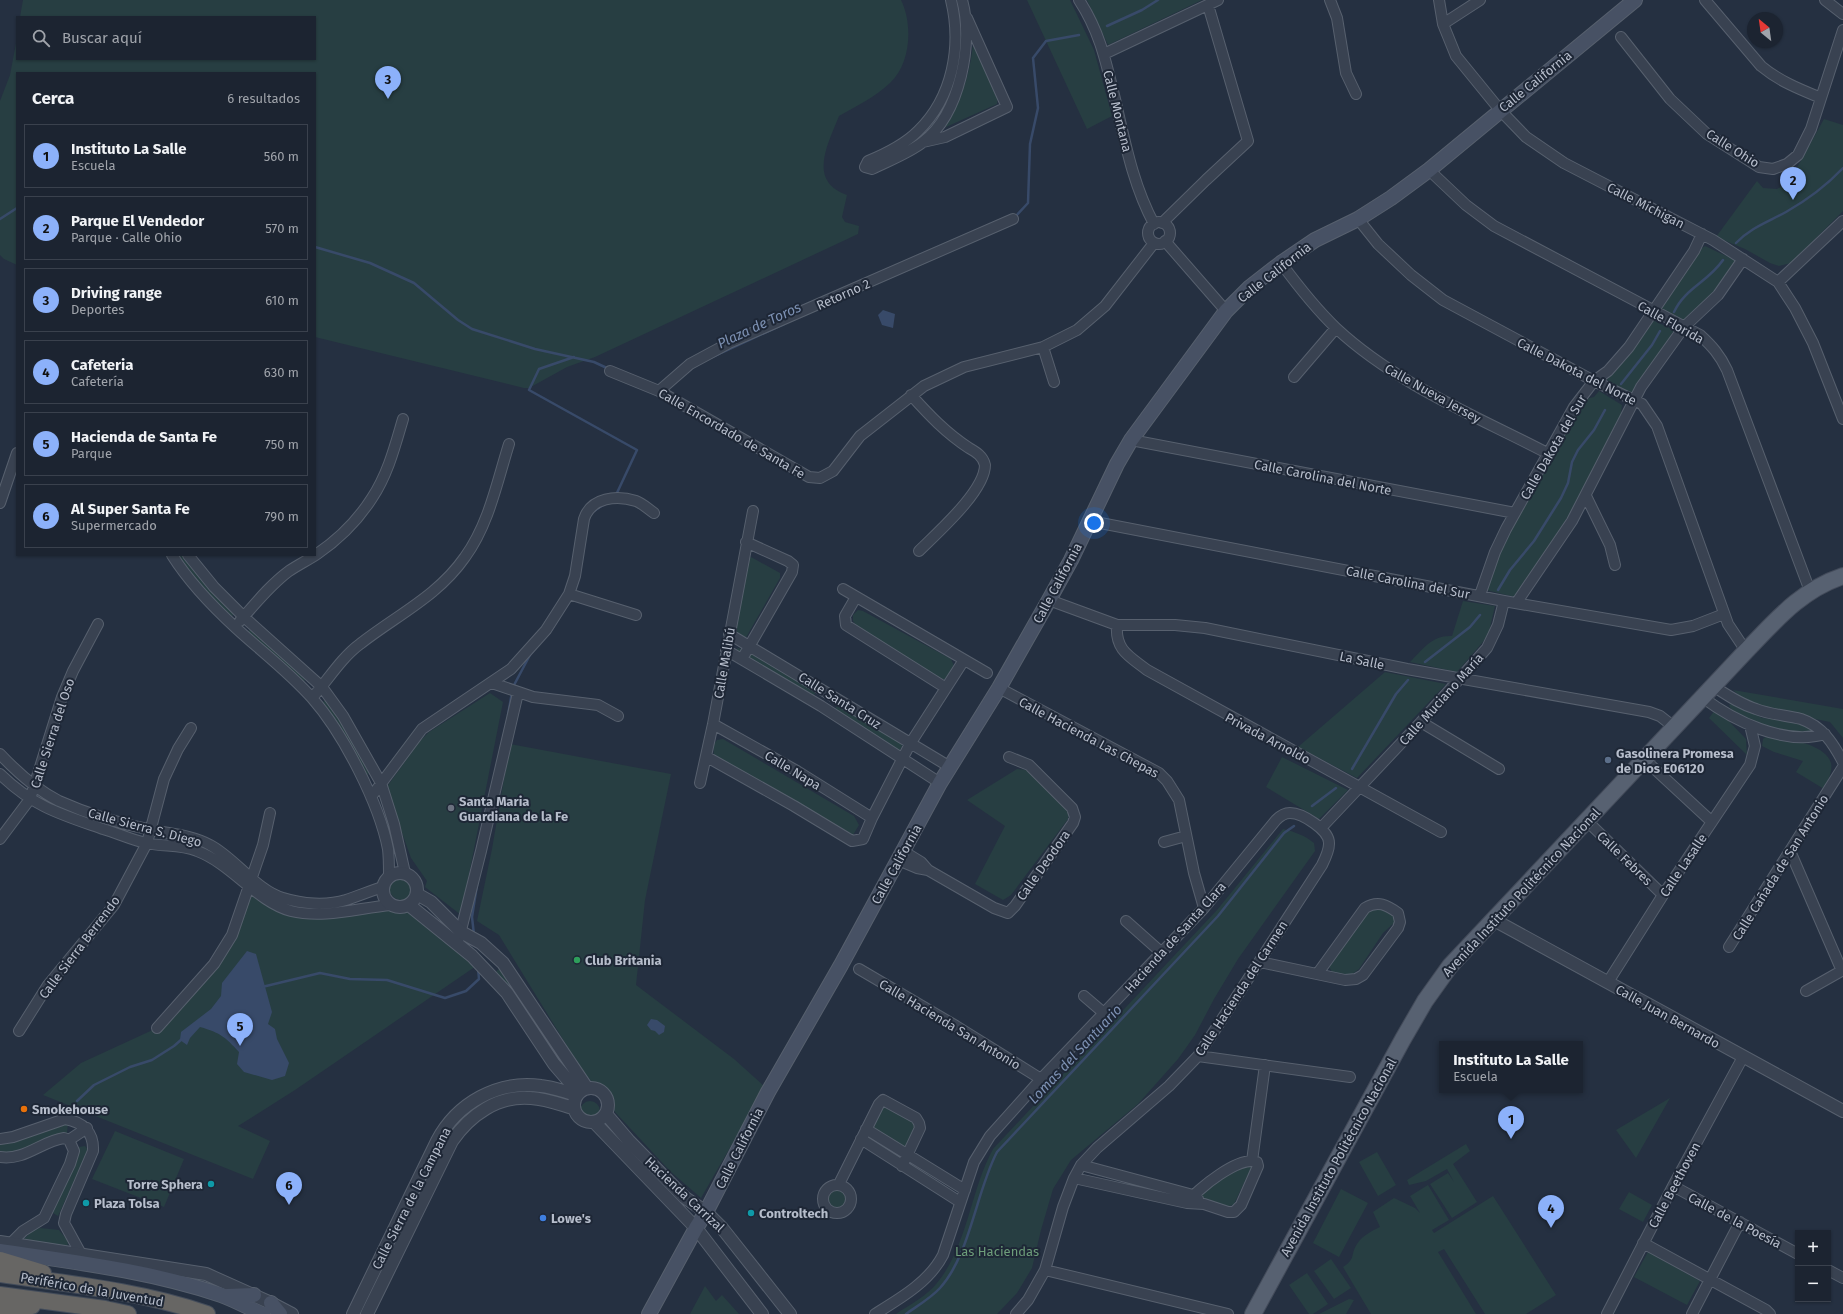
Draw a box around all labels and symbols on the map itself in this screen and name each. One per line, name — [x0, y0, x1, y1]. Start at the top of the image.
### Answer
north arrow — [1747, 12, 1783, 48]
street label: Calle California — [1496, 48, 1575, 115]
pin: 3 — [375, 66, 401, 99]
street label: Calle Montana — [1100, 69, 1135, 154]
street label: Calle Ohio — [1703, 126, 1762, 171]
pin: 2 — [1780, 167, 1806, 200]
street label: Calle Míchigan — [1605, 180, 1687, 231]
street label: Calle California — [1235, 239, 1314, 306]
street label: Retorno 2 — [814, 276, 872, 313]
water label: Plaza de Toros — [715, 298, 804, 352]
street label: Calle Florida — [1635, 298, 1706, 347]
street label: Calle Dakota del Norte — [1515, 335, 1639, 408]
street label: Calle Nueva Jersey — [1382, 361, 1484, 426]
street label: Calle Encordado de Santa Fe — [656, 385, 808, 482]
street label: Calle Dakota del Sur — [1517, 392, 1590, 502]
street label: Calle Carolina del Norte — [1253, 457, 1393, 498]
your location — [1084, 513, 1104, 533]
street label: Calle California — [1030, 540, 1085, 626]
street label: Calle Carolina del Sur — [1345, 563, 1471, 602]
street label: Calle Malibú — [711, 626, 738, 700]
street label: La Salle — [1338, 648, 1386, 673]
street label: Calle Muciano María — [1396, 650, 1487, 748]
street label: Calle Santa Cruz — [796, 669, 884, 732]
street label: Calle Sierra del Oso — [28, 676, 77, 790]
street label: Calle Hacienda Las Chepas — [1016, 694, 1161, 781]
street label: Privada Arnoldo — [1223, 710, 1313, 767]
place label: Gasolinera Promesa de Dios E06120 — [1616, 746, 1734, 776]
street label: Calle Napa — [762, 748, 824, 793]
marker: Gasolinera Promesa de Dios E06120 — [1603, 755, 1613, 765]
street label: Calle Cañada de San Antonio — [1729, 792, 1832, 943]
place label: Santa Maria Guardiana de la Fe — [459, 794, 568, 824]
marker: Santa Maria Guardiana de la Fe — [446, 803, 456, 813]
street label: Calle Sierra S. Diego — [86, 805, 203, 850]
street label: Avenida Instituto Politécnico Nacional — [1439, 805, 1603, 979]
street label: Calle California — [868, 822, 925, 907]
street label: Calle Deodora — [1014, 827, 1073, 903]
street label: Calle Febres — [1594, 828, 1655, 888]
street label: Calle Lasalle — [1657, 831, 1710, 900]
street label: Hacienda de Santa Clara — [1122, 879, 1229, 996]
street label: Calle Sierra Berrendo — [36, 893, 123, 1002]
street label: Calle Hacienda del Carmen — [1192, 918, 1291, 1059]
place label: Club Britania — [585, 953, 662, 968]
marker: Club Britania — [572, 955, 582, 965]
street label: Calle Hacienda San Antonio — [876, 976, 1023, 1073]
street label: Calle Juan Bernardo — [1613, 982, 1722, 1051]
water label: Lomas del Santuario — [1025, 1001, 1126, 1108]
pin: 5 — [227, 1013, 253, 1046]
street label: Avenida Instituto Politécnico Nacional — [1278, 1055, 1399, 1259]
place label: Smokehouse — [32, 1102, 108, 1117]
marker: Smokehouse — [19, 1104, 29, 1114]
street label: Calle California — [713, 1105, 766, 1191]
pin: 1 — [1498, 1106, 1524, 1139]
street label: Calle Sierra de la Campana — [369, 1125, 454, 1272]
street label: Calle Beethoven — [1645, 1140, 1703, 1231]
street label: Hacienda Carrizal — [642, 1154, 728, 1235]
pin: 6 — [276, 1172, 302, 1205]
place label: Torre Sphera — [127, 1177, 203, 1192]
marker: Torre Sphera — [206, 1179, 216, 1189]
street label: Calle de la Poesía — [1686, 1190, 1784, 1251]
pin: 4 — [1538, 1195, 1564, 1228]
place label: Plaza Tolsa — [94, 1196, 160, 1211]
marker: Plaza Tolsa — [81, 1198, 91, 1208]
place label: Controltech — [759, 1206, 828, 1221]
marker: Controltech — [746, 1208, 756, 1218]
place label: Lowe's — [551, 1211, 592, 1226]
marker: Lowe's — [538, 1213, 548, 1223]
park label: Las Haciendas — [955, 1244, 1039, 1259]
street label: Periférico de la Juventud — [19, 1270, 165, 1309]

